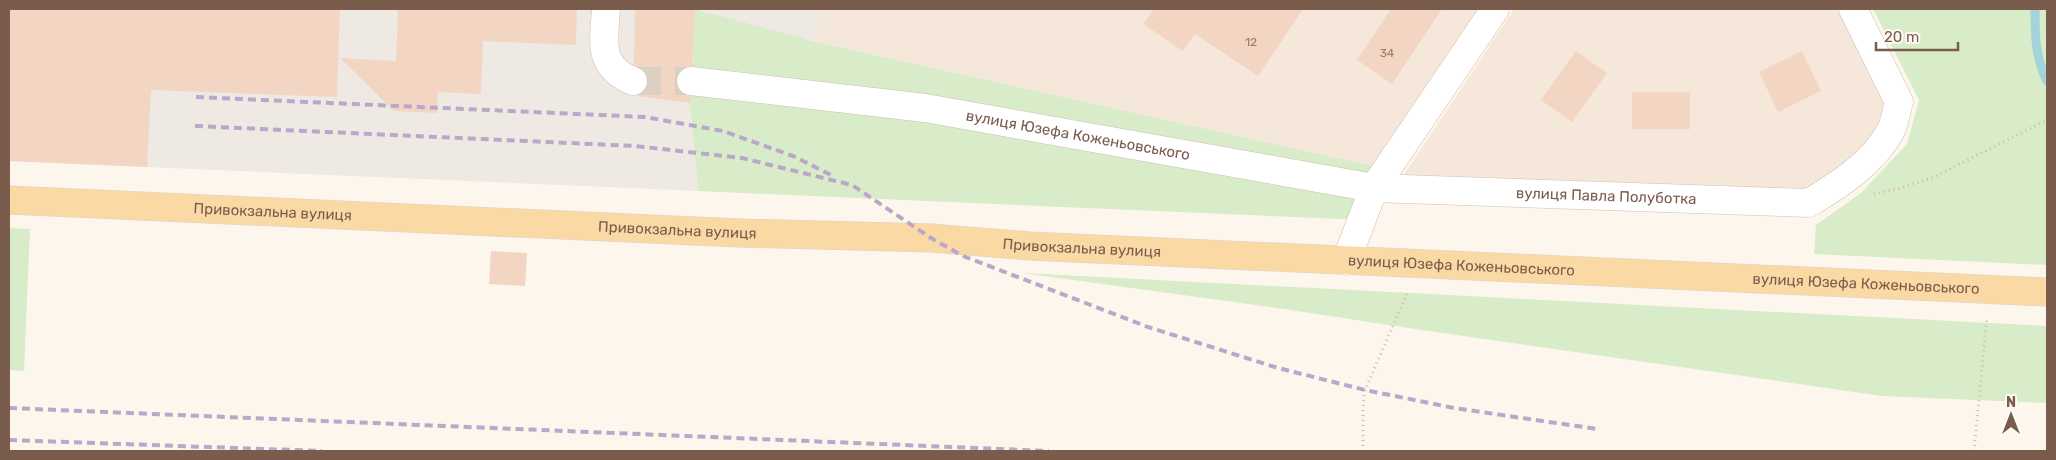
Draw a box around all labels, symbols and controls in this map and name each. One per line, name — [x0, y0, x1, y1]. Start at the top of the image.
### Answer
scale bar — [1876, 20, 1958, 52]
text: 20 m — [1884, 28, 1919, 46]
house number: 12 — [1245, 35, 1257, 49]
house number: 34 — [1380, 46, 1395, 60]
street label: вулиця Юзефа Коженьовського — [965, 106, 1191, 164]
street label: вулиця Павла Полуботка — [1516, 184, 1697, 208]
street label: Привокзальна вулиця — [193, 199, 352, 224]
street label: Привокзальна вулиця — [598, 218, 757, 242]
street label: Привокзальна вулиця — [1002, 235, 1161, 261]
street label: вулиця Юзефа Коженьовського — [1348, 251, 1575, 280]
street label: вулиця Юзефа Коженьовського — [1752, 270, 1980, 298]
north arrow — [1986, 390, 2036, 440]
text: N — [2006, 394, 2016, 411]

